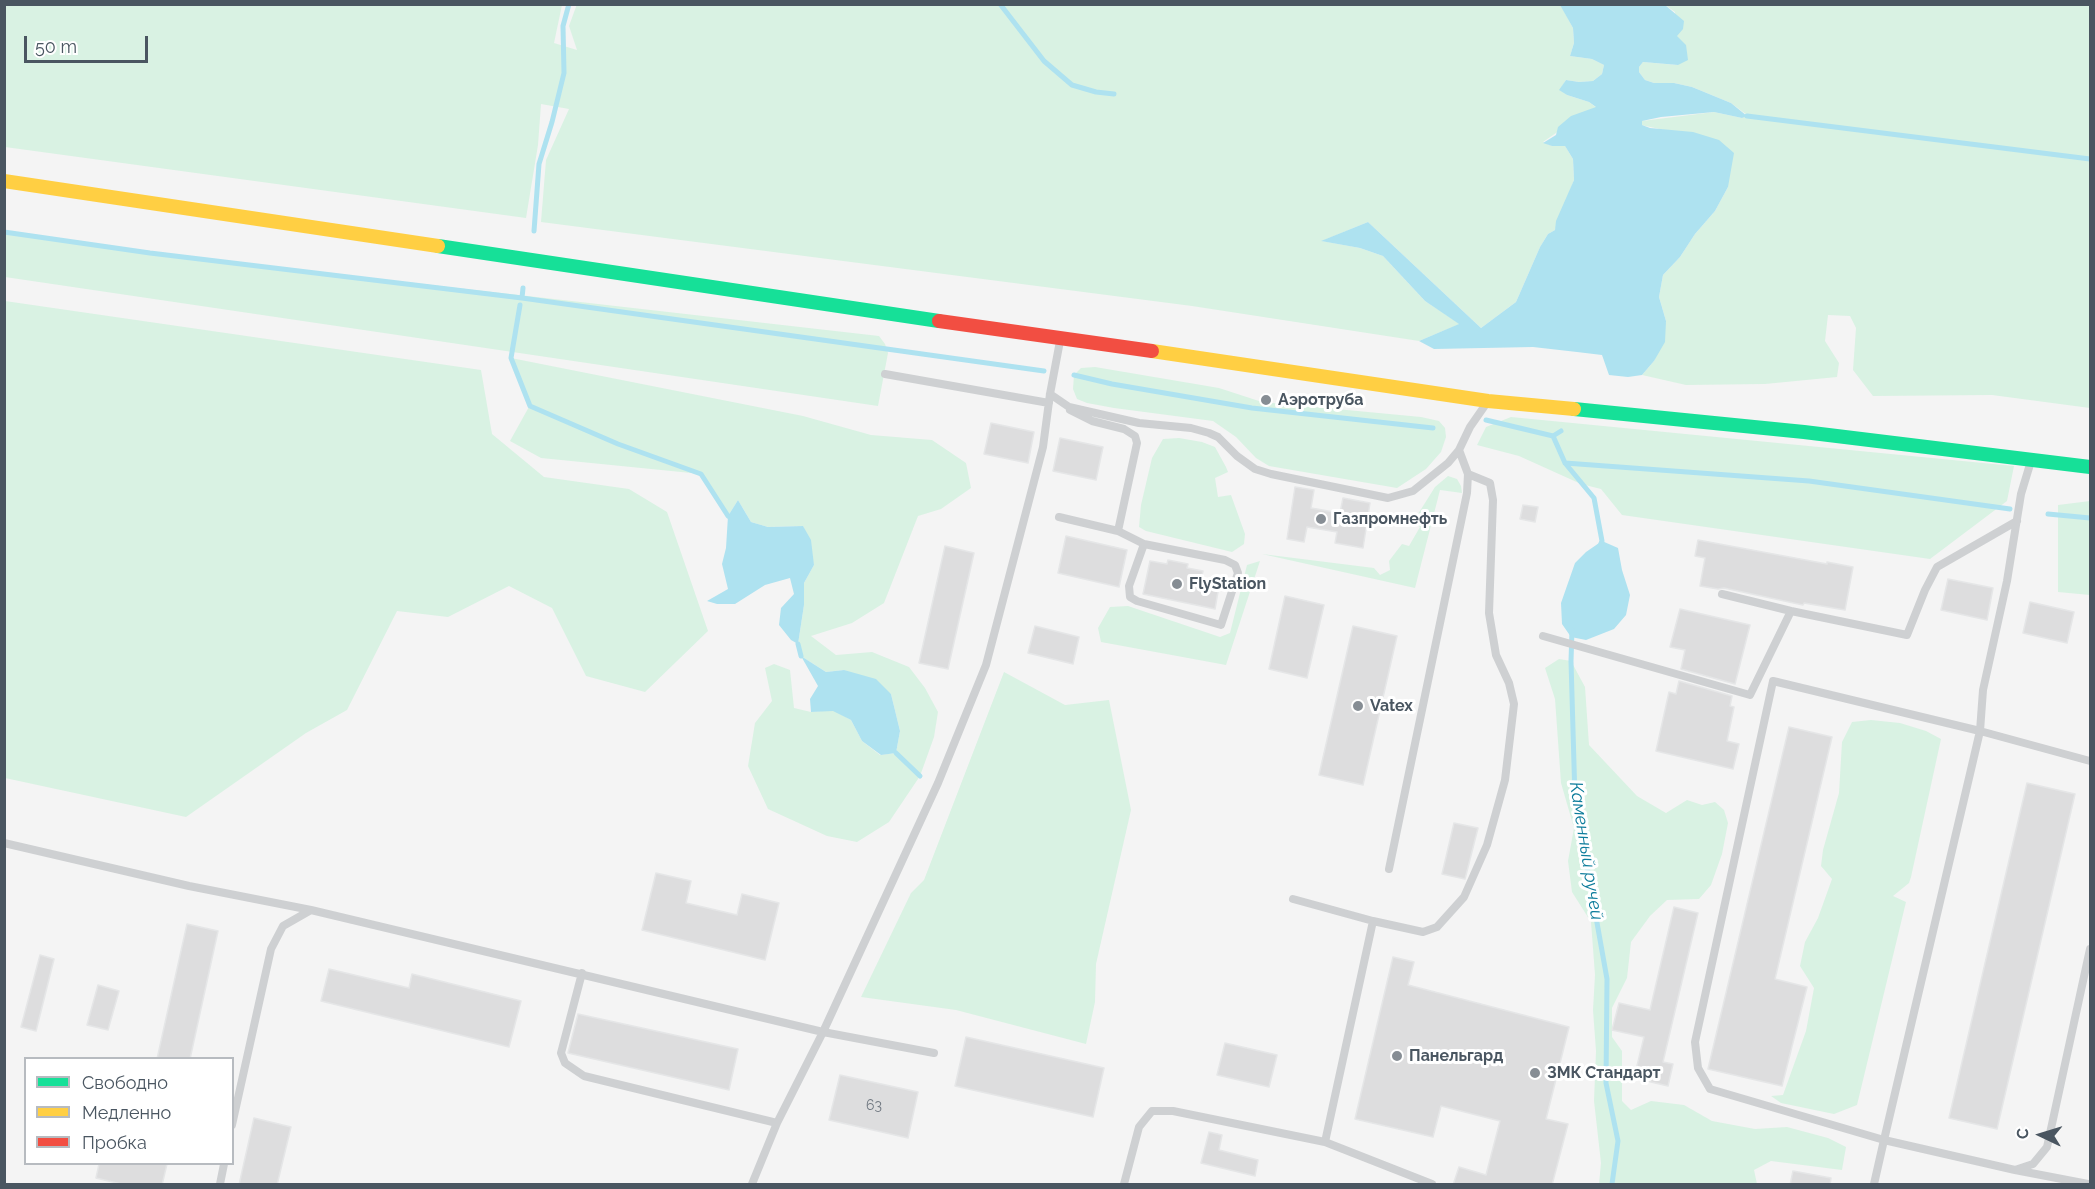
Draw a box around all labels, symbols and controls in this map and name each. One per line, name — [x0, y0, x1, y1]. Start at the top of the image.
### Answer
scale bar — [27, 24, 152, 62]
text: 50 m — [35, 36, 77, 57]
place label: Аэротруба — [1278, 390, 1363, 410]
marker: Аэротруба — [1259, 393, 1273, 407]
place label: Газпромнефть — [1333, 509, 1447, 529]
marker: Газпромнефть — [1314, 512, 1328, 526]
place label: FlyStation — [1189, 574, 1266, 594]
marker: FlyStation — [1170, 577, 1184, 591]
place label: Vatex — [1370, 696, 1413, 716]
marker: Vatex — [1351, 699, 1365, 713]
water label: Каменный ручей — [1564, 780, 1608, 922]
place label: Панельгард — [1409, 1046, 1503, 1066]
marker: Панельгард — [1390, 1049, 1404, 1063]
legend — [24, 1057, 234, 1165]
place label: ЗМК Стандарт — [1547, 1063, 1660, 1083]
marker: ЗМК Стандарт — [1528, 1066, 1542, 1080]
text: Свободно — [82, 1072, 168, 1093]
house number: 63 — [866, 1098, 882, 1114]
text: Медленно — [82, 1102, 171, 1123]
north arrow — [2011, 1105, 2071, 1165]
text: С — [2013, 1128, 2032, 1140]
text: Пробка — [82, 1132, 147, 1153]

